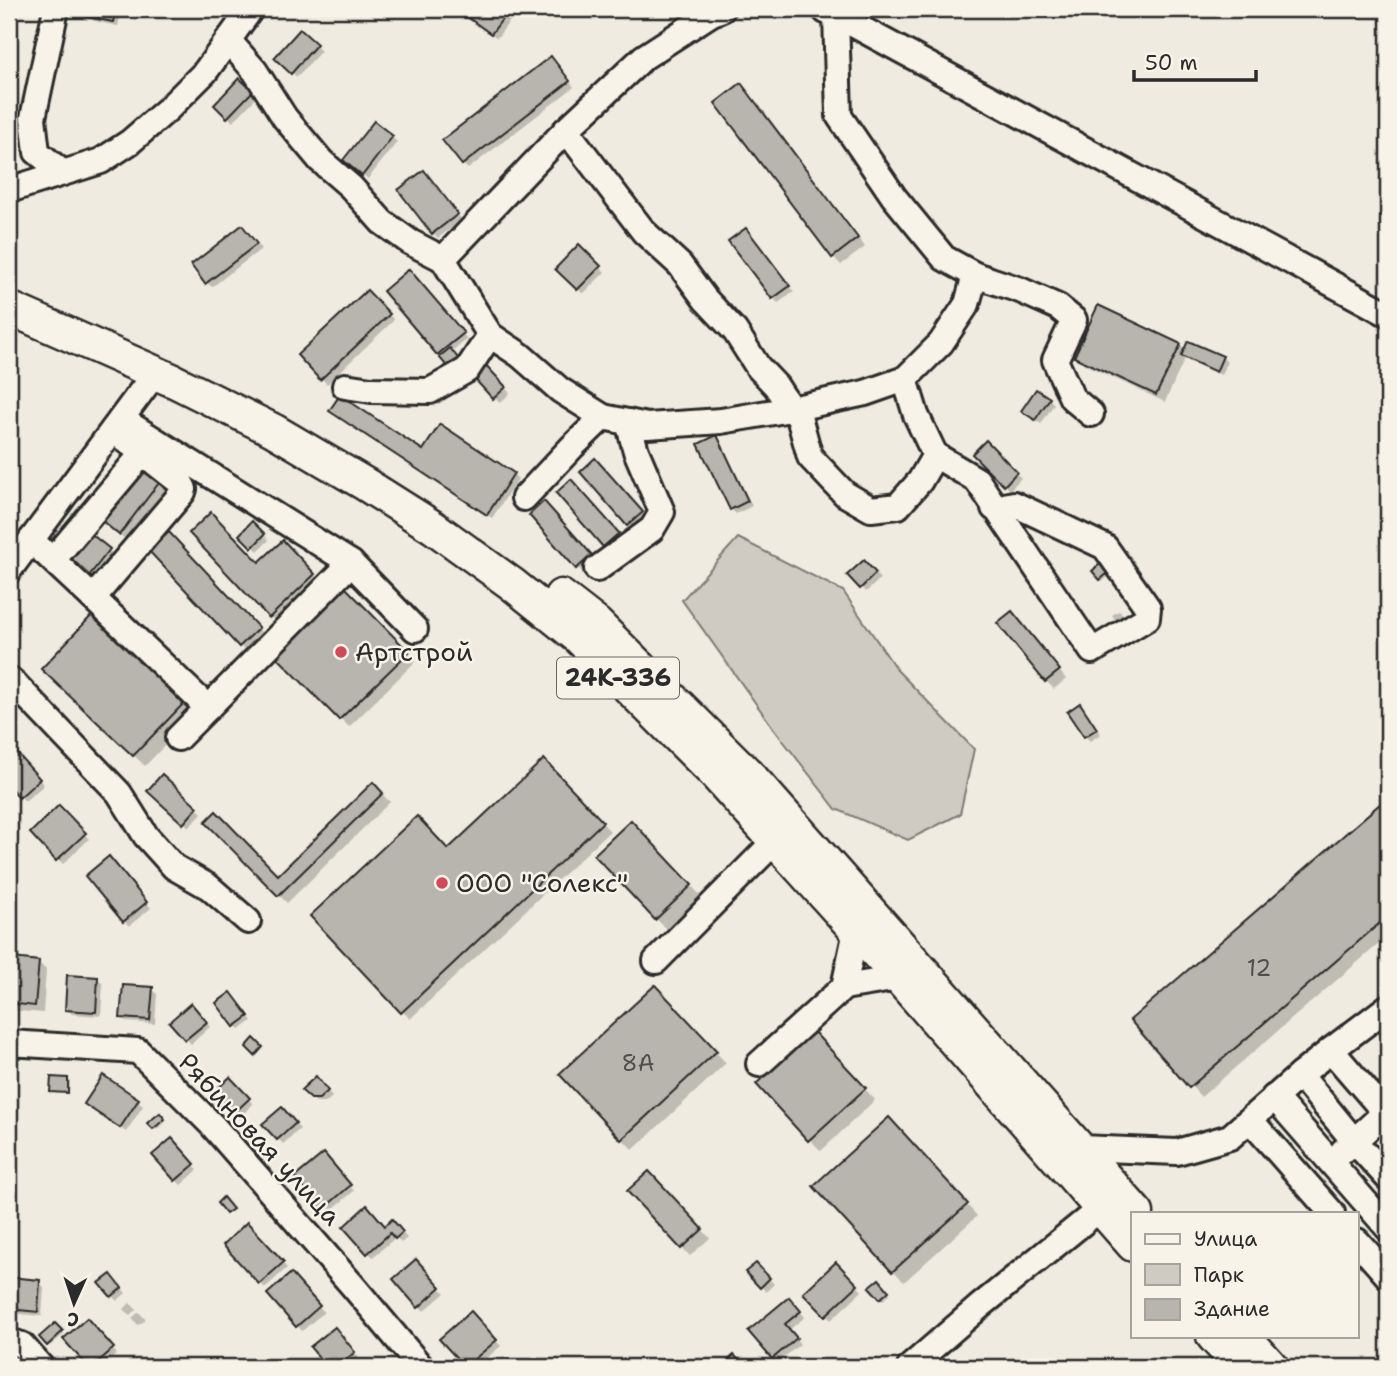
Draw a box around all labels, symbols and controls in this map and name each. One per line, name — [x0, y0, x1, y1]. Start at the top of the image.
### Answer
scale bar — [1134, 38, 1257, 82]
text: 50 m — [1145, 49, 1198, 77]
place label: Артстрой — [355, 634, 473, 669]
marker: Артстрой — [333, 644, 349, 660]
road number: 24К-336 — [557, 658, 679, 698]
place label: ООО "Солекс" — [456, 865, 628, 900]
marker: ООО "Солекс" — [434, 875, 450, 891]
house number: 12 — [1247, 953, 1271, 983]
street label: Рябиновая улица — [171, 1045, 350, 1233]
house number: 8А — [622, 1048, 654, 1078]
legend — [1131, 1212, 1358, 1338]
text: Улица — [1194, 1225, 1257, 1253]
text: Парк — [1194, 1261, 1244, 1289]
north arrow — [38, 1268, 108, 1338]
text: Здание — [1194, 1295, 1270, 1323]
text: С — [67, 1307, 80, 1332]

